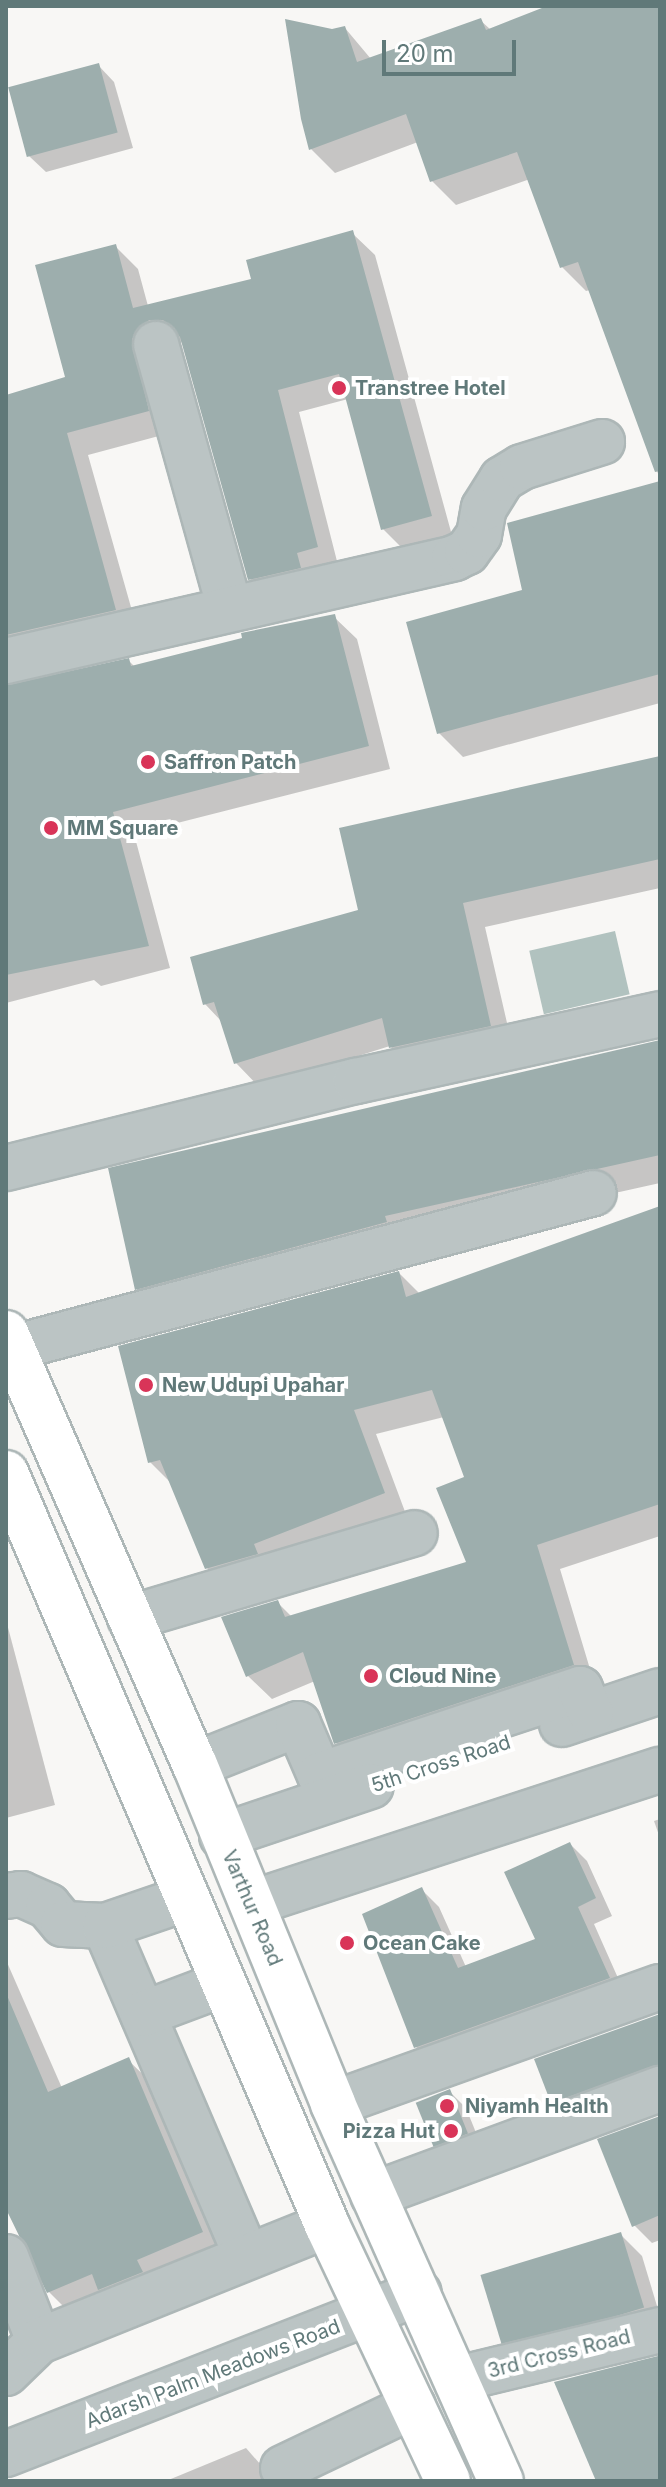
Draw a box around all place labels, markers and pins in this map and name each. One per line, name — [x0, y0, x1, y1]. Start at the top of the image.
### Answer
place label: Transtree Hotel — [355, 376, 506, 400]
marker: Transtree Hotel — [330, 379, 348, 397]
place label: Saffron Patch — [164, 750, 297, 774]
marker: Saffron Patch — [139, 753, 157, 771]
place label: MM Square — [67, 816, 178, 840]
marker: MM Square — [42, 819, 60, 837]
place label: New Udupi Upahar — [162, 1373, 344, 1397]
marker: New Udupi Upahar — [137, 1376, 155, 1394]
place label: Cloud Nine — [389, 1664, 496, 1688]
marker: Cloud Nine — [360, 1665, 382, 1687]
place label: Ocean Cake — [363, 1931, 481, 1955]
marker: Ocean Cake — [338, 1934, 356, 1952]
place label: Niyamh Health — [465, 2094, 609, 2118]
marker: Niyamh Health — [436, 2095, 458, 2117]
place label: Pizza Hut — [343, 2119, 435, 2143]
marker: Pizza Hut — [442, 2122, 460, 2140]

